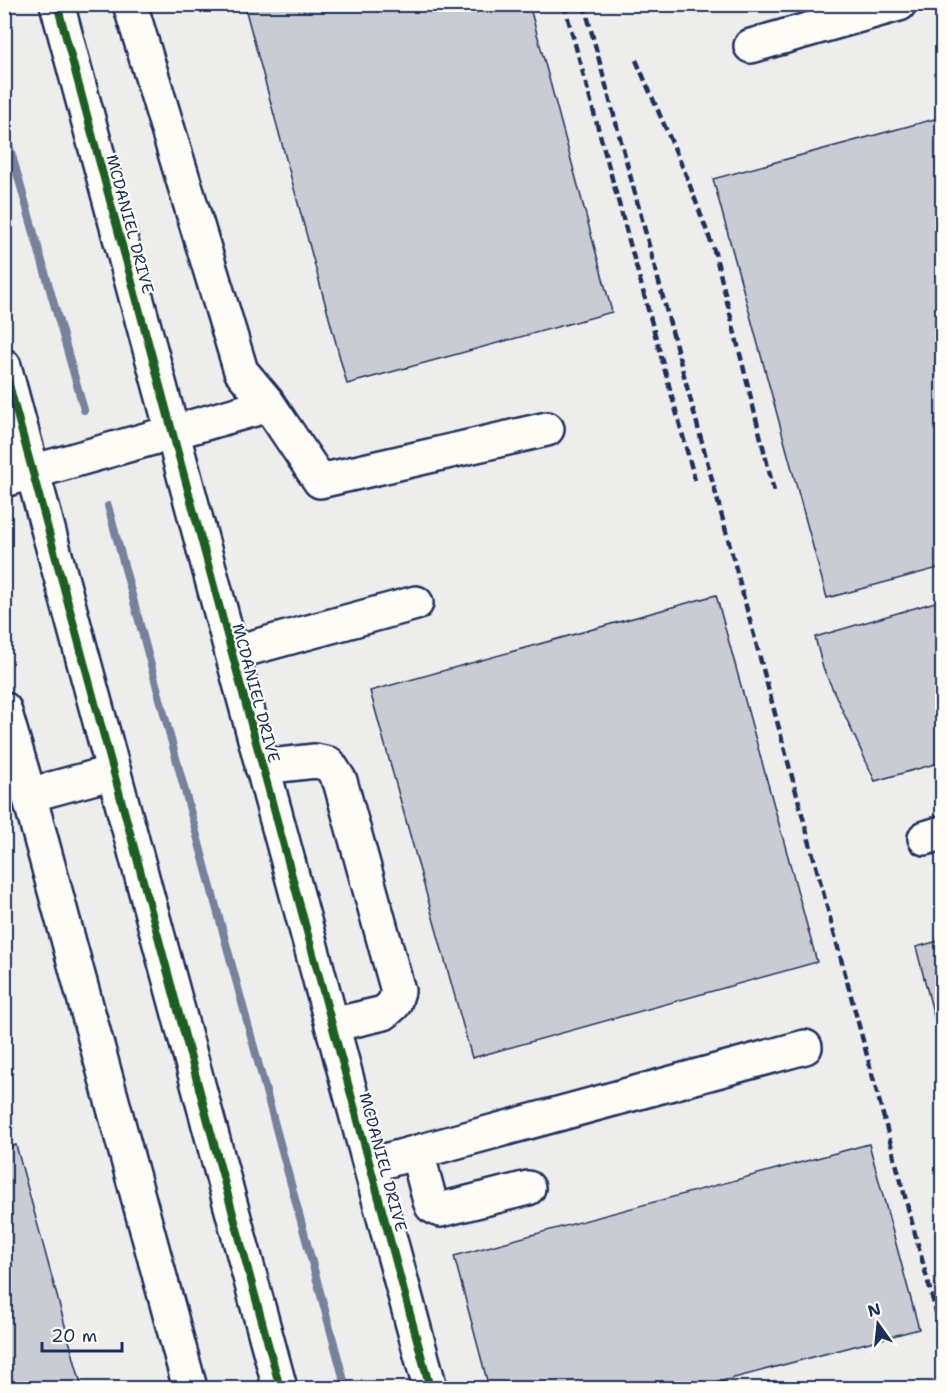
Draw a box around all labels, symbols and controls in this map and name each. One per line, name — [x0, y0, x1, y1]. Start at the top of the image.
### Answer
street label: MCDANIEL DRIVE — [101, 152, 159, 296]
street label: MCDANIEL DRIVE — [227, 621, 285, 765]
street label: MCDANIEL DRIVE — [354, 1090, 412, 1234]
north arrow — [848, 1294, 908, 1354]
text: N — [865, 1298, 883, 1322]
scale bar — [42, 1315, 122, 1353]
text: 20 m — [51, 1324, 97, 1348]

